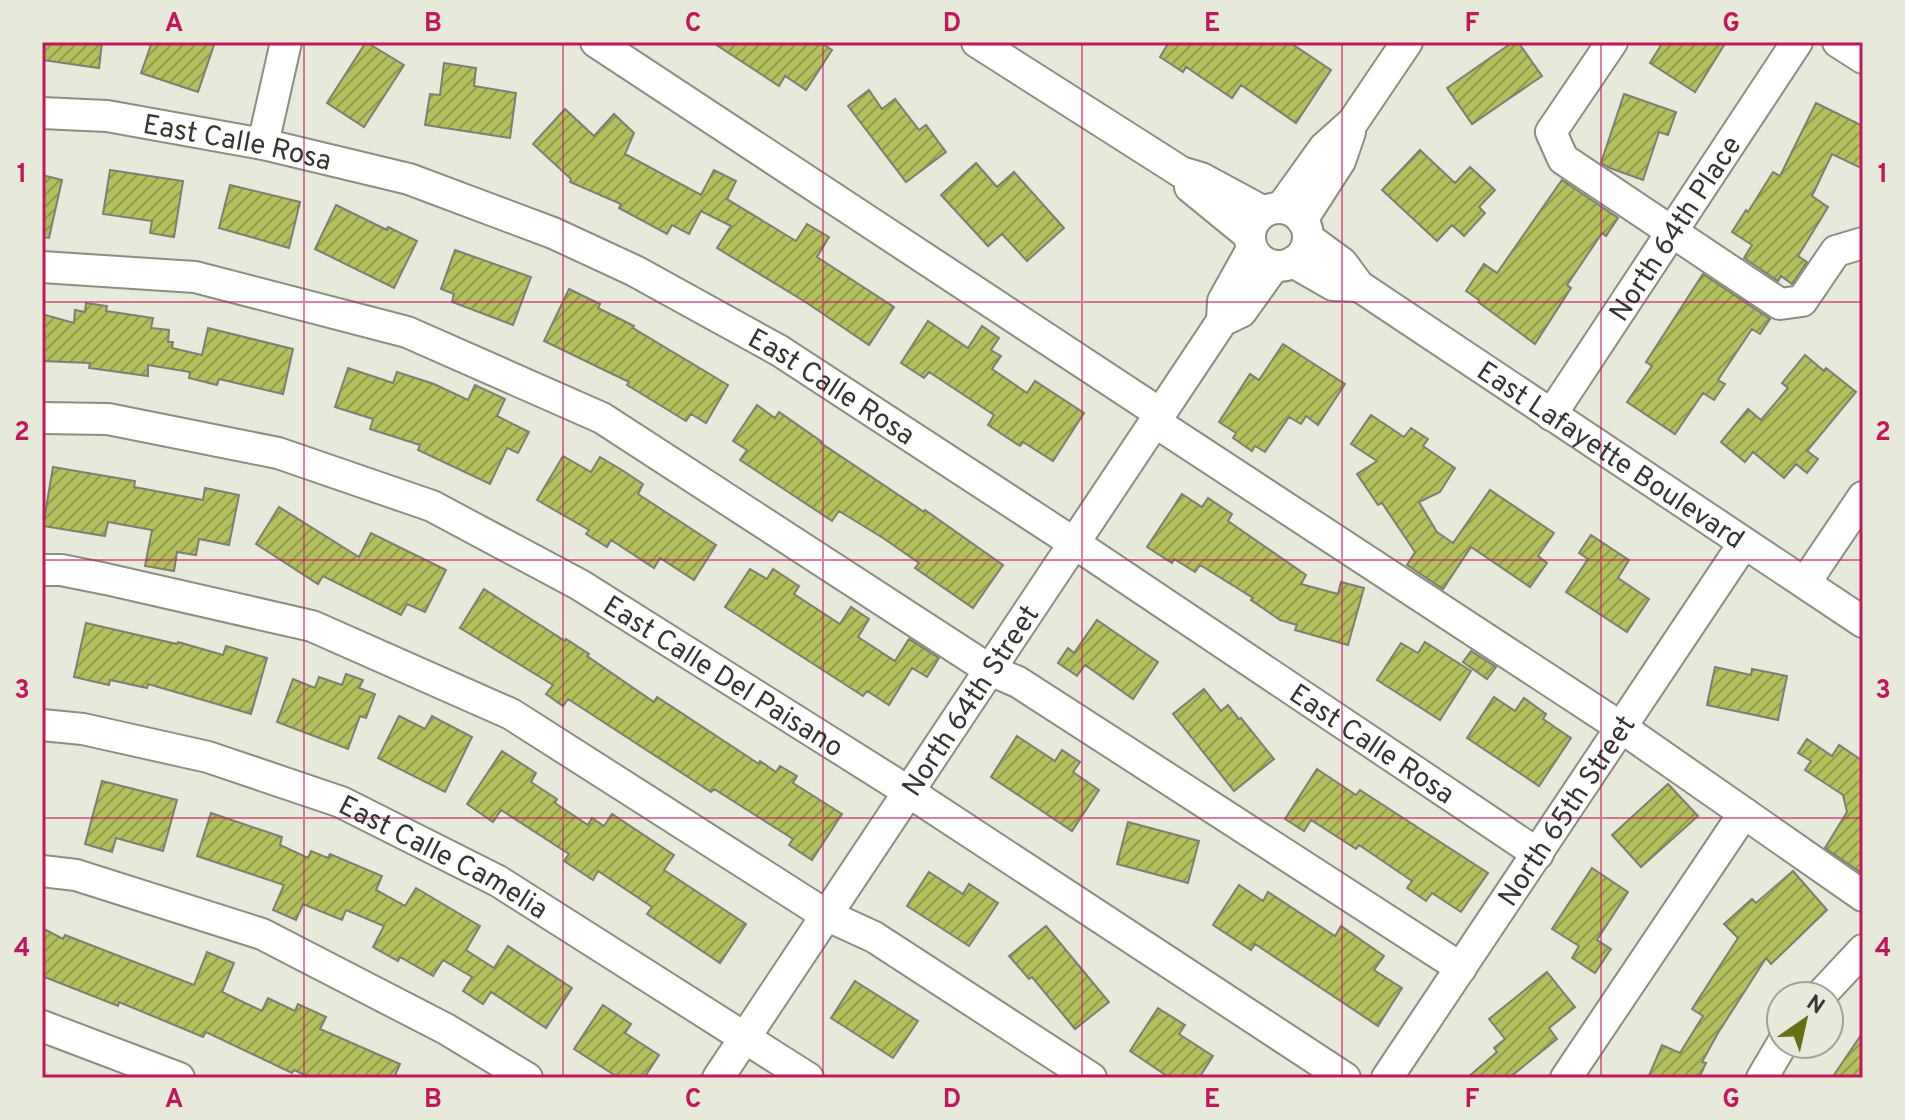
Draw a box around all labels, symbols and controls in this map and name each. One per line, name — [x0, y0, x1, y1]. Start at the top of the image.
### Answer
text: A — [165, 8, 183, 41]
text: B — [424, 8, 442, 41]
text: C — [685, 8, 701, 41]
text: D — [943, 8, 961, 41]
text: E — [1204, 8, 1220, 41]
text: F — [1465, 8, 1480, 41]
text: G — [1722, 8, 1740, 41]
street label: East Calle Rosa — [140, 108, 335, 181]
street label: North 64th Place — [1603, 130, 1751, 329]
text: 1 — [17, 159, 27, 192]
text: 1 — [1878, 159, 1888, 192]
street label: East Calle Rosa — [741, 322, 921, 455]
street label: East Lafayette Boulevard — [1469, 355, 1750, 559]
text: 2 — [14, 417, 30, 450]
text: 2 — [1875, 417, 1891, 450]
street label: East Calle Del Paisano — [595, 589, 849, 767]
street label: North 64th Street — [895, 599, 1049, 804]
text: 3 — [14, 675, 30, 708]
text: 3 — [1875, 675, 1891, 708]
street label: East Calle Rosa — [1281, 677, 1460, 814]
street label: North 65th Street — [1491, 709, 1645, 914]
street label: East Calle Camelia — [332, 789, 554, 929]
text: 4 — [14, 933, 30, 966]
text: 4 — [1875, 933, 1891, 966]
north arrow — [1765, 980, 1845, 1060]
text: N — [1801, 990, 1829, 1021]
text: A — [165, 1084, 183, 1117]
text: B — [424, 1084, 442, 1117]
text: C — [685, 1084, 701, 1117]
text: D — [943, 1084, 961, 1117]
text: E — [1204, 1084, 1220, 1117]
text: F — [1465, 1084, 1480, 1117]
text: G — [1722, 1084, 1740, 1117]

